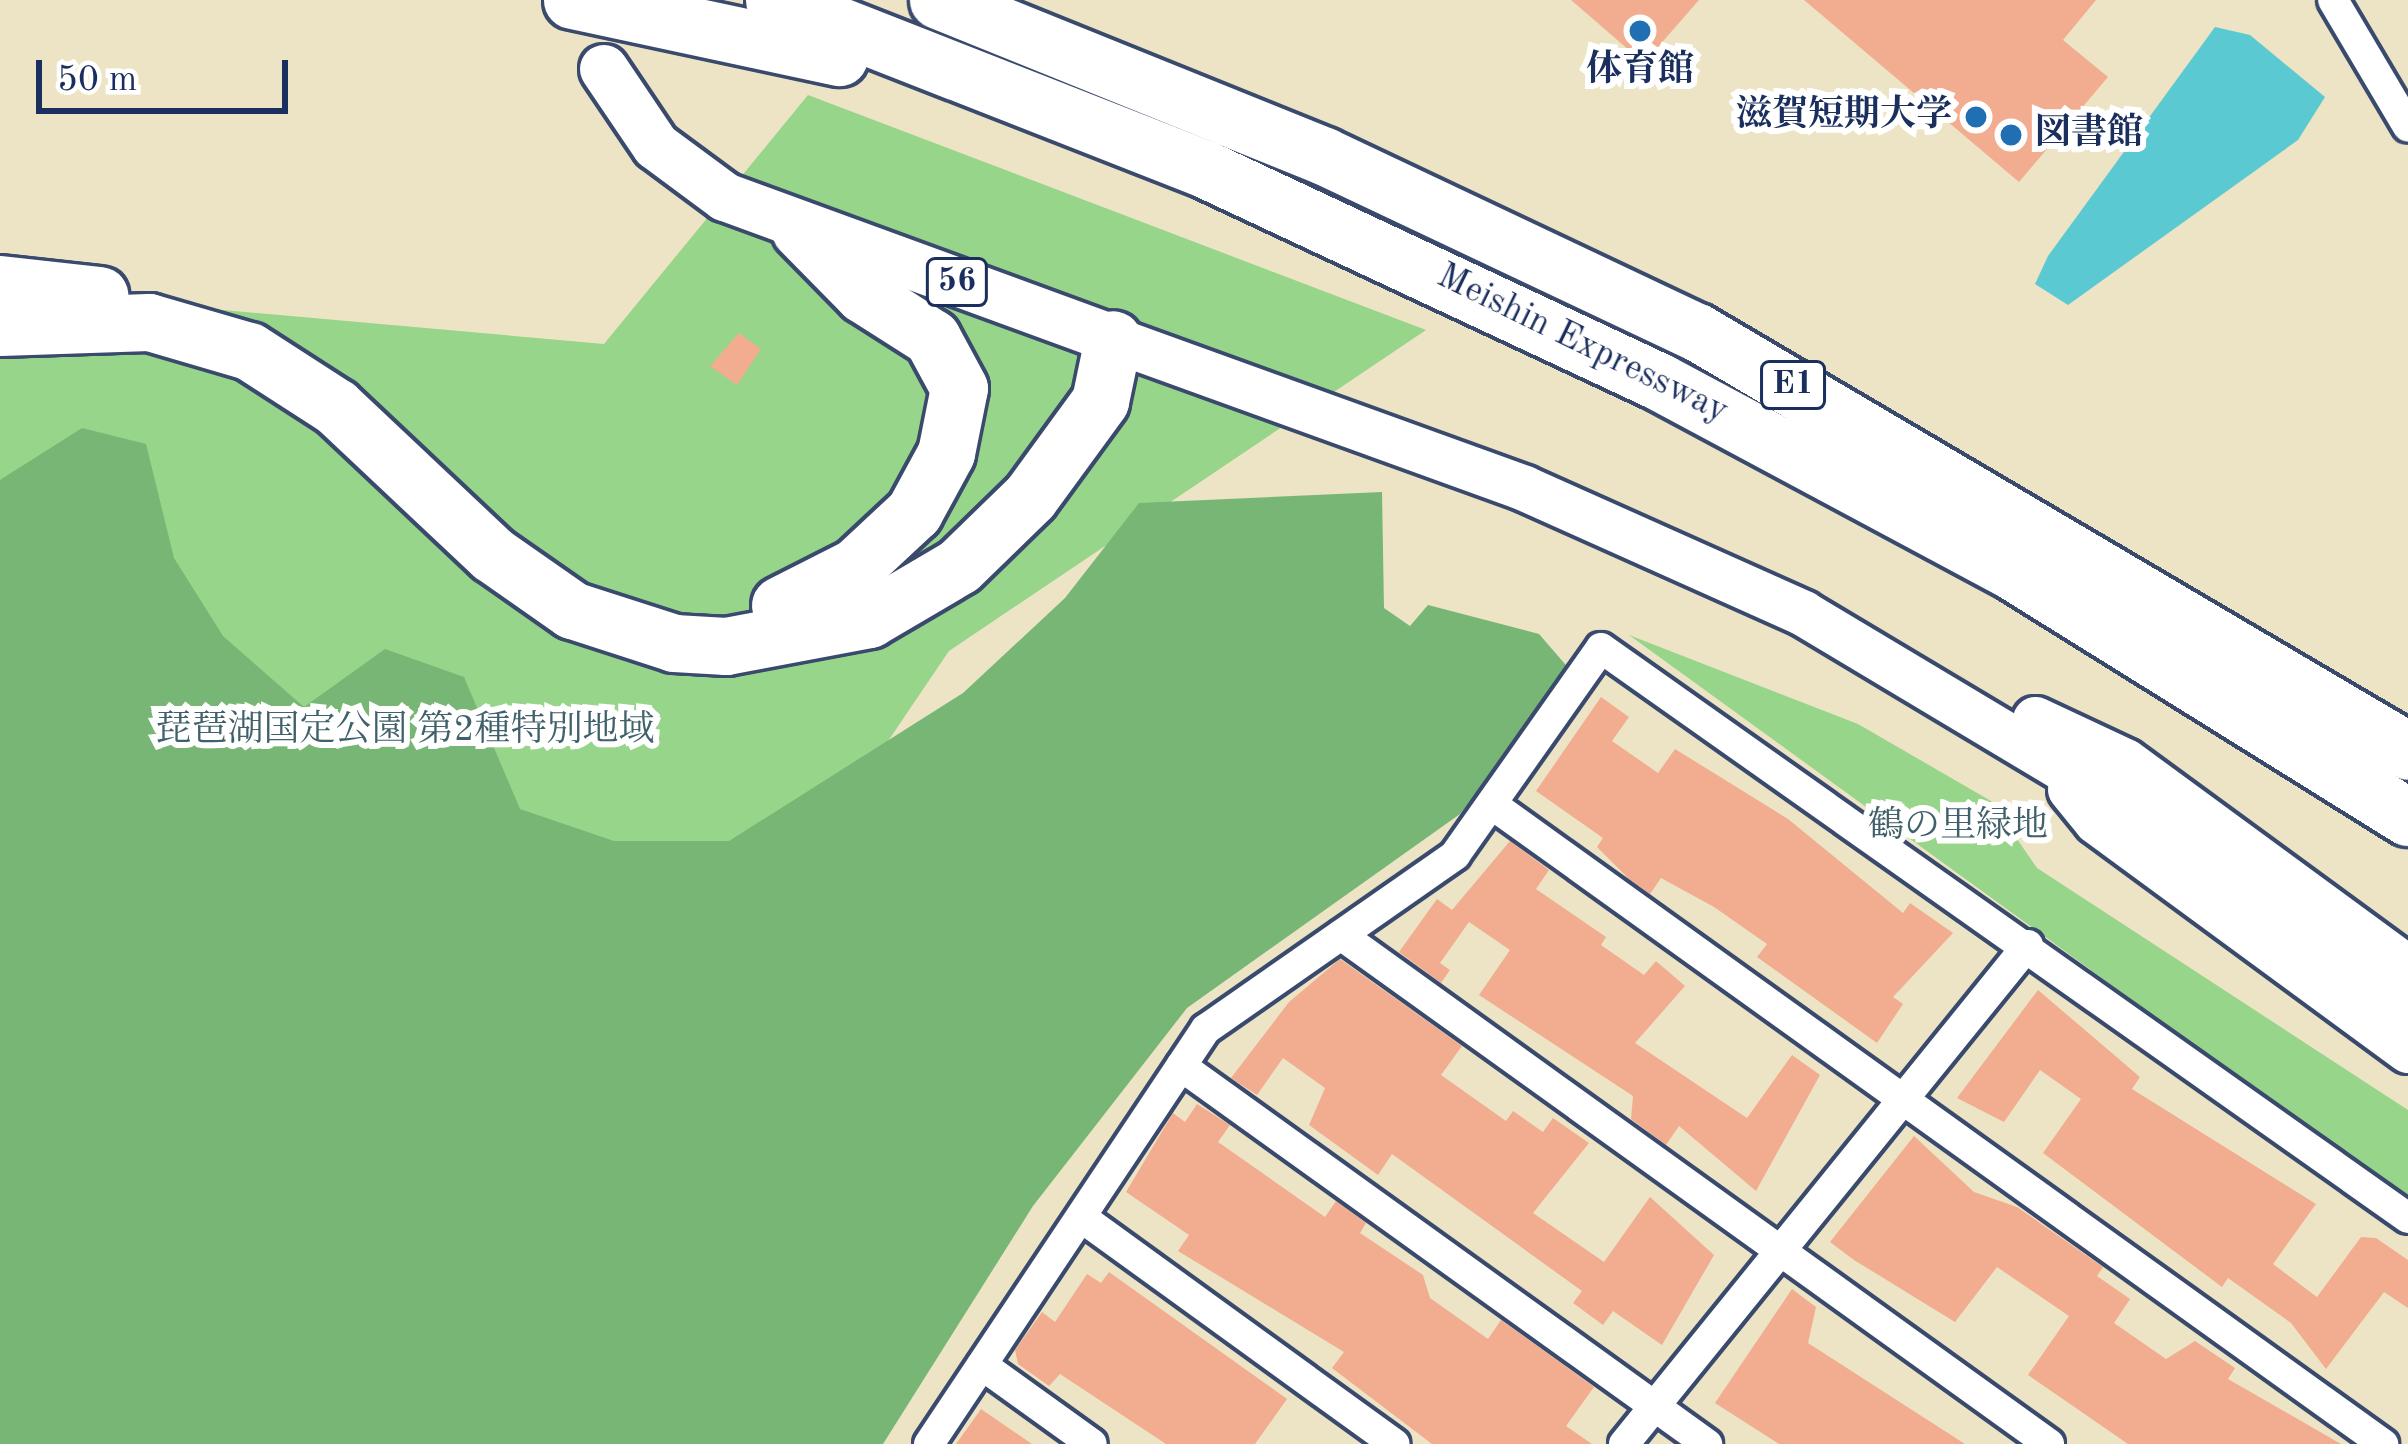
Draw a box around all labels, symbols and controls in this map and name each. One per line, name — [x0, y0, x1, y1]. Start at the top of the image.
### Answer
marker: 体育館 — [1627, 18, 1653, 44]
scale bar — [42, 36, 294, 110]
place label: 体育館 — [1586, 50, 1694, 94]
text: 50 m — [57, 63, 137, 99]
place label: 滋賀短期大学 — [1736, 95, 1952, 139]
marker: 滋賀短期大学 — [1963, 104, 1989, 130]
place label: 図書館 — [2035, 113, 2143, 157]
marker: 図書館 — [1998, 122, 2024, 148]
road number: 56 — [924, 255, 990, 309]
street label: Meishin Expressway — [1429, 256, 1735, 434]
road number: E1 — [1760, 358, 1826, 412]
park label: 琵琶湖国定公園 第2種特別地域 — [156, 710, 654, 754]
park label: 鶴の里緑地 — [1868, 806, 2048, 850]

